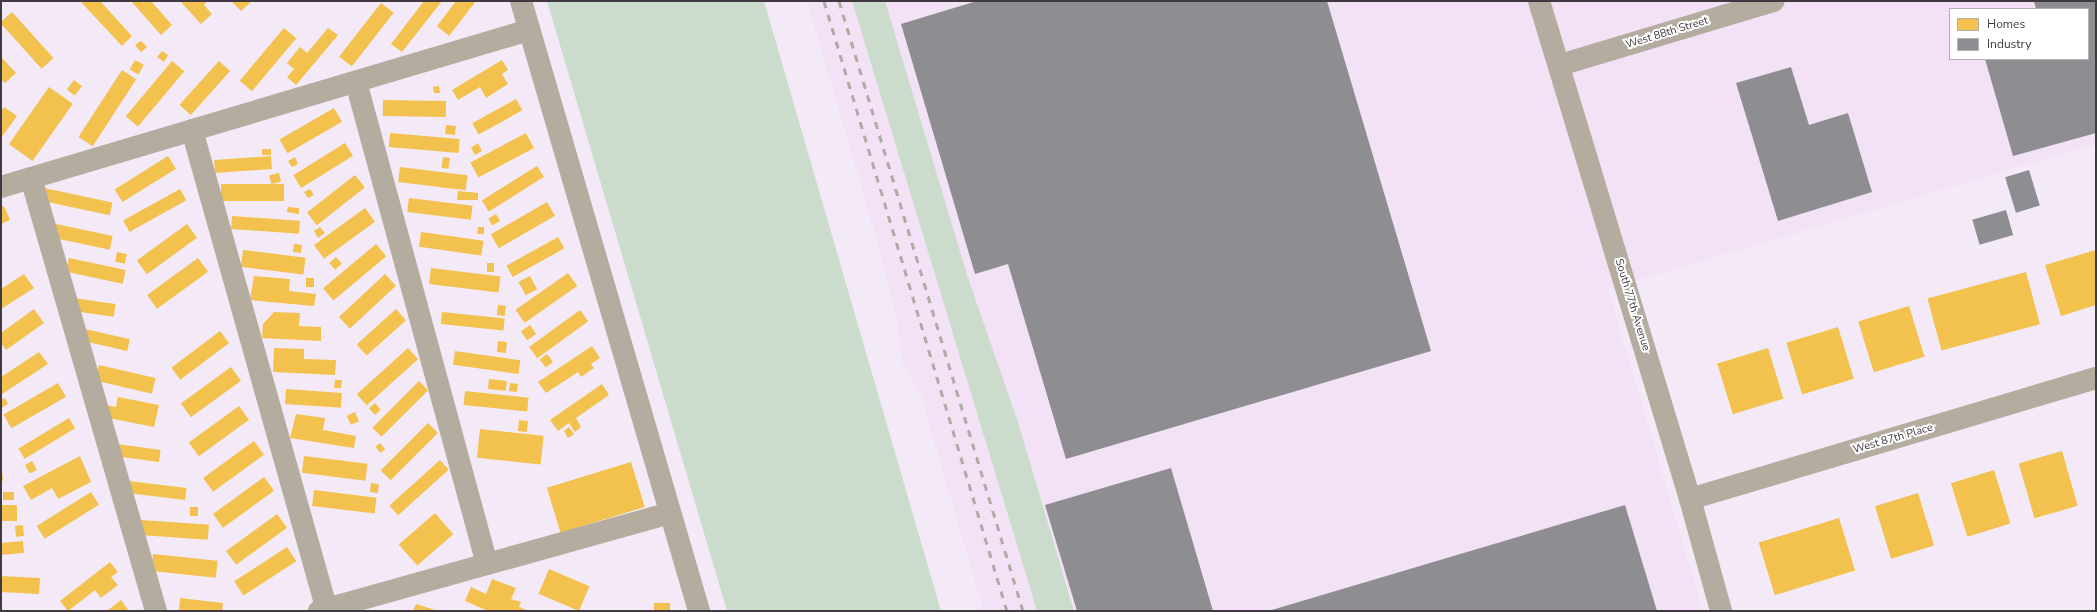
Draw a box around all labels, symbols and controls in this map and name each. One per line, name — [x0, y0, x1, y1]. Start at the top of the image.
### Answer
legend — [1949, 8, 2089, 60]
street label: West 88th Street — [1624, 14, 1710, 52]
text: Homes — [1987, 16, 2025, 32]
text: Industry — [1987, 36, 2031, 52]
street label: South 77th Avenue — [1612, 257, 1652, 353]
street label: West 87th Place — [1852, 421, 1934, 457]

